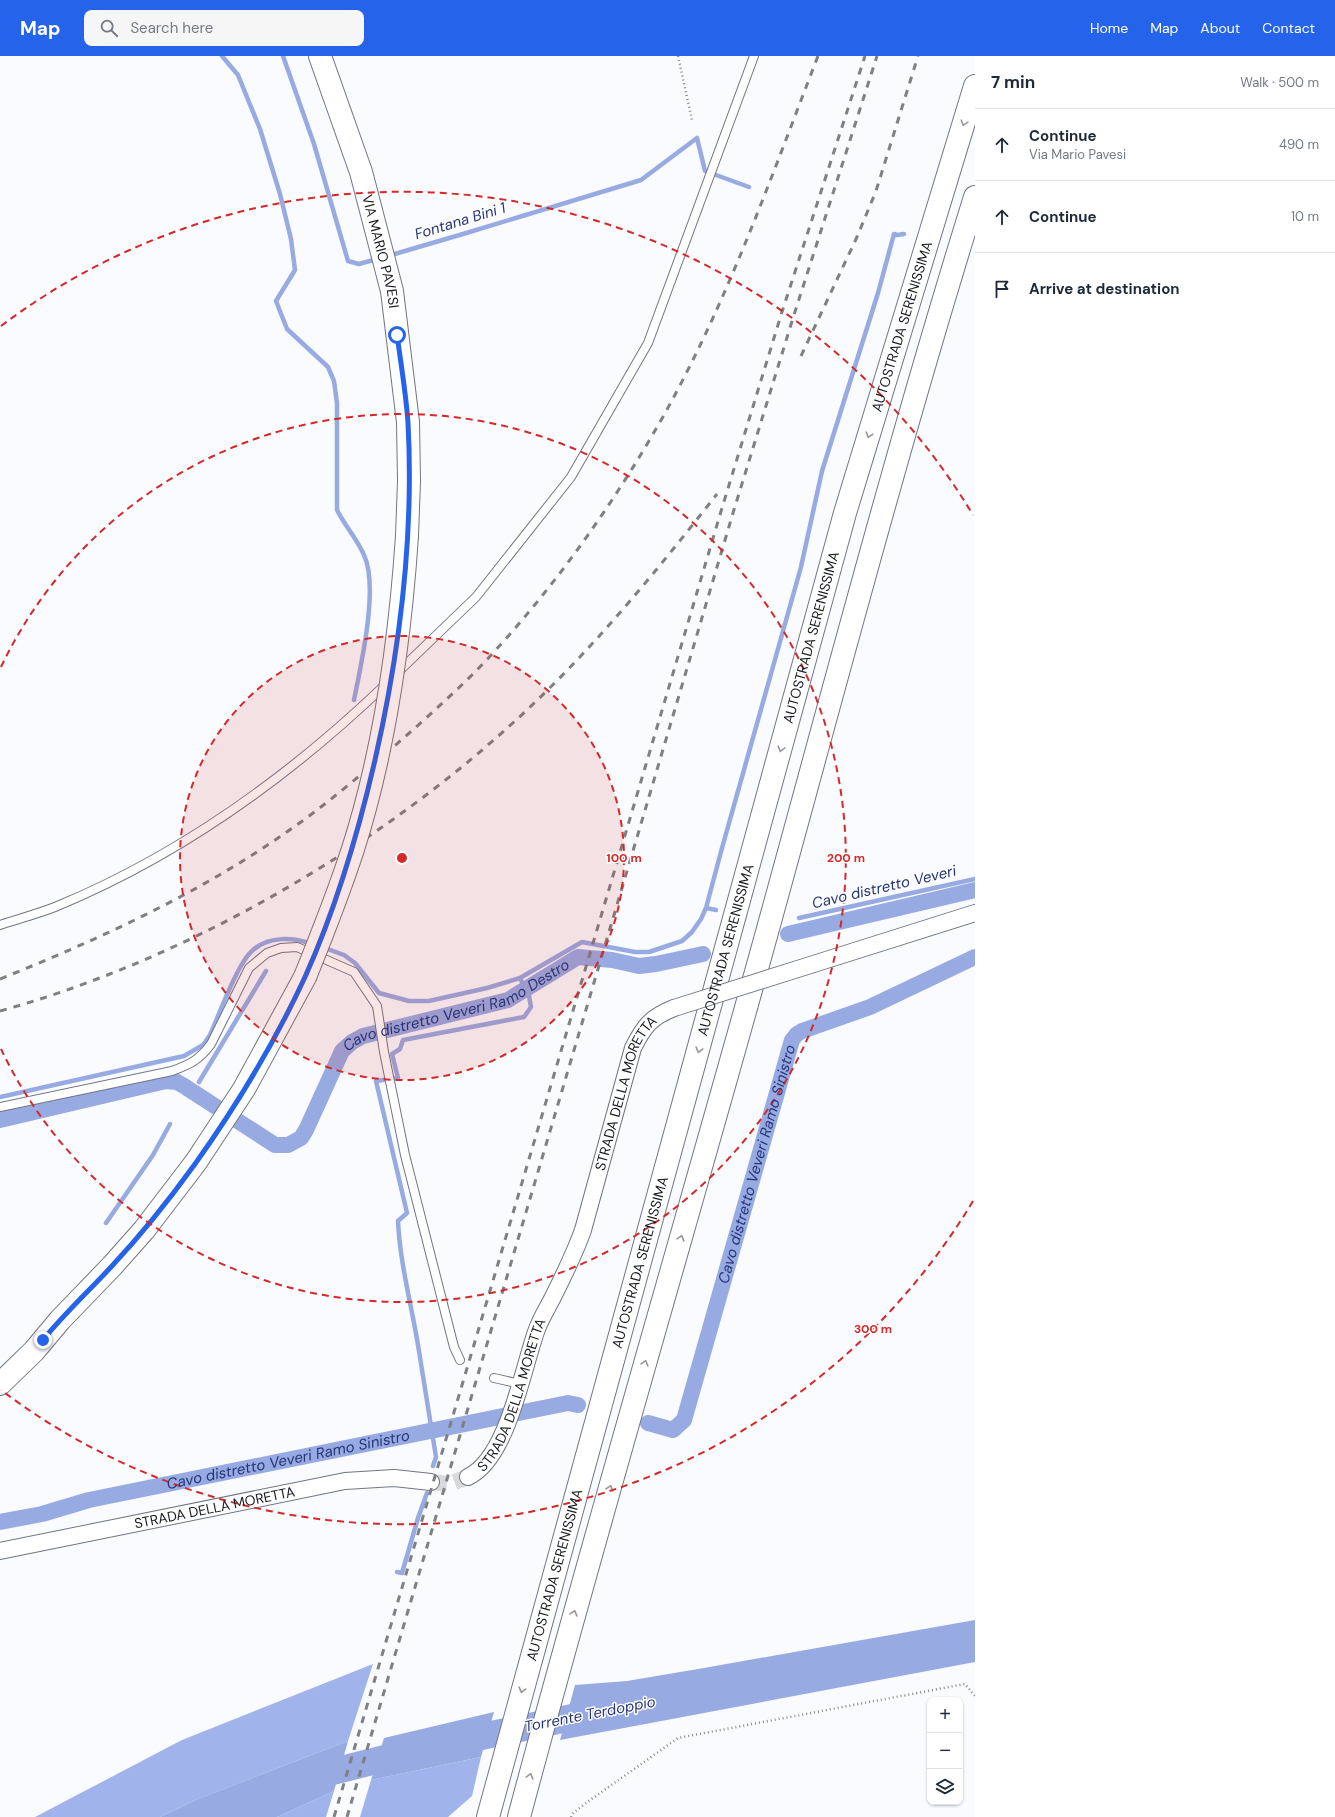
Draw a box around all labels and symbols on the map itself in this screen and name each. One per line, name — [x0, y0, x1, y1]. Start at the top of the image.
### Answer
one-way arrow — [960, 119, 969, 126]
street label: VIA MARIO PAVESI — [358, 193, 403, 309]
water label: Fontana Bini 1 — [412, 198, 508, 244]
street label: AUTOSTRADA SERENISSIMA — [867, 239, 936, 414]
route start — [388, 326, 406, 344]
one-way arrow — [865, 431, 874, 438]
street label: AUTOSTRADA SERENISSIMA — [779, 549, 843, 725]
one-way arrow — [777, 745, 786, 752]
text: 100 m — [606, 850, 642, 866]
text: 200 m — [827, 850, 865, 866]
centre of rings — [395, 851, 409, 865]
water label: Cavo distretto Veveri — [810, 861, 958, 913]
street label: AUTOSTRADA SERENISSIMA — [693, 862, 757, 1038]
water label: Cavo distretto Veveri Ramo Destro — [338, 955, 573, 1056]
street label: STRADA DELLA MORETTA — [591, 1012, 660, 1173]
water label: Cavo distretto Veveri Ramo Sinistro — [713, 1042, 800, 1286]
one-way arrow — [695, 1046, 704, 1053]
street label: AUTOSTRADA SERENISSIMA — [608, 1174, 672, 1350]
one-way arrow — [676, 1235, 684, 1241]
street label: STRADA DELLA MORETTA — [473, 1315, 549, 1475]
text: 300 m — [854, 1321, 892, 1337]
route end — [34, 1331, 52, 1349]
one-way arrow — [640, 1360, 649, 1367]
water label: Cavo distretto Veveri Ramo Sinistro — [165, 1425, 412, 1494]
street label: STRADA DELLA MORETTA — [133, 1482, 297, 1533]
one-way arrow — [605, 1485, 613, 1491]
street label: AUTOSTRADA SERENISSIMA — [522, 1487, 586, 1663]
one-way arrow — [569, 1610, 578, 1617]
one-way arrow — [518, 1686, 527, 1693]
water label: Torrente Terdoppio — [523, 1691, 657, 1737]
one-way arrow — [525, 1773, 534, 1780]

